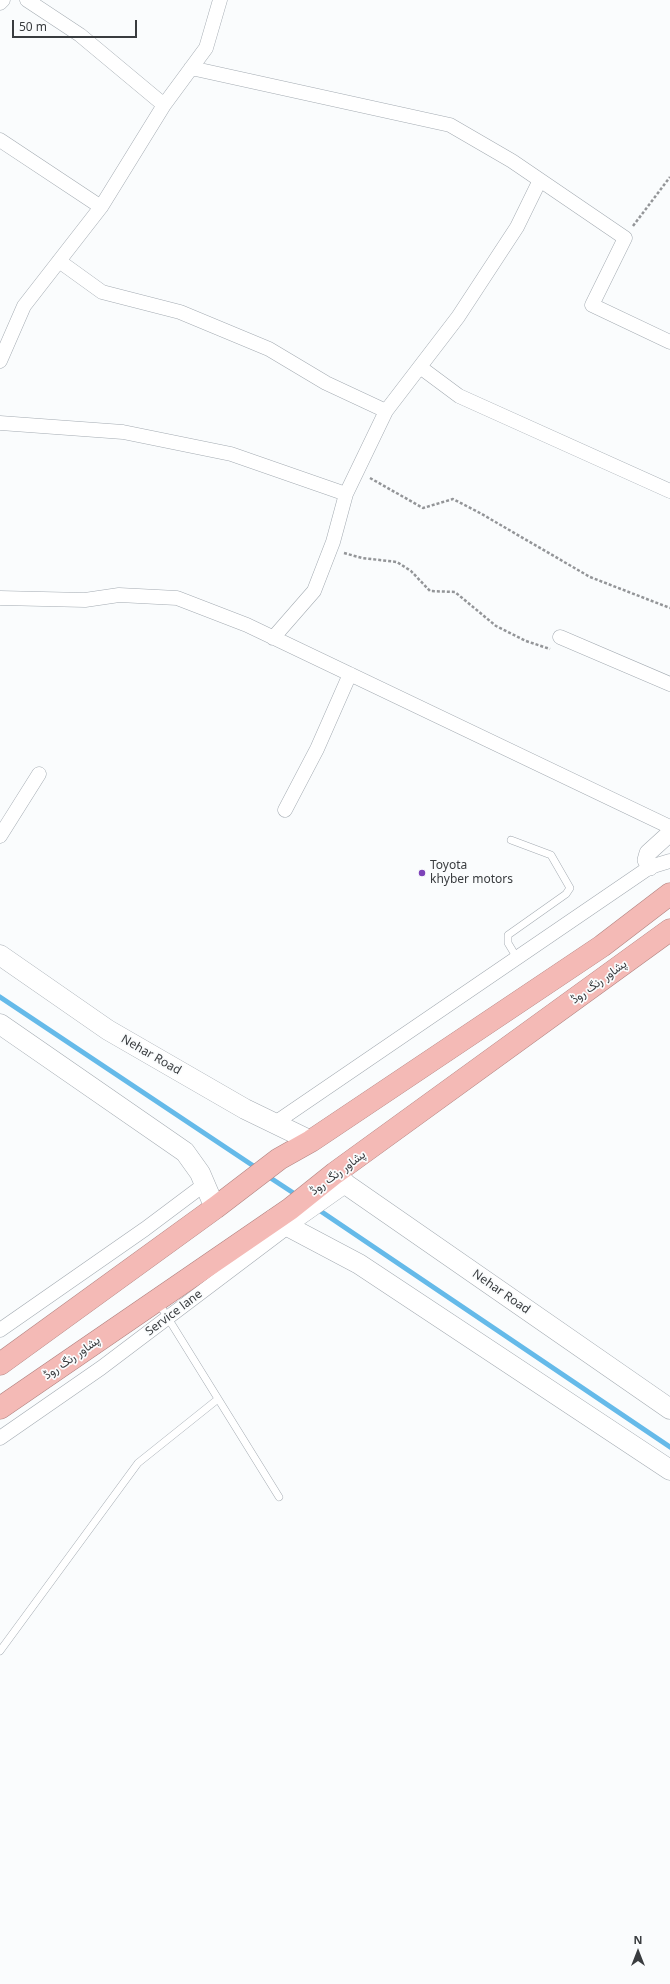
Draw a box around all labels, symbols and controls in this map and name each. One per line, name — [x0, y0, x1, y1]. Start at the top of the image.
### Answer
scale bar — [14, 12, 139, 38]
text: 50 m — [19, 18, 47, 35]
place label: Toyota khyber motors — [430, 859, 513, 887]
marker: Toyota khyber motors — [417, 868, 427, 878]
street label: پشاور رنگ روڈ — [568, 957, 630, 1007]
street label: Nehar Road — [118, 1032, 184, 1078]
street label: پشاور رنگ روڈ — [307, 1147, 369, 1199]
street label: Nehar Road — [469, 1267, 533, 1317]
street label: Service lane — [143, 1287, 205, 1339]
street label: پشاور رنگ روڈ — [41, 1333, 103, 1383]
north arrow — [618, 1932, 658, 1972]
text: N — [634, 1932, 642, 1947]

